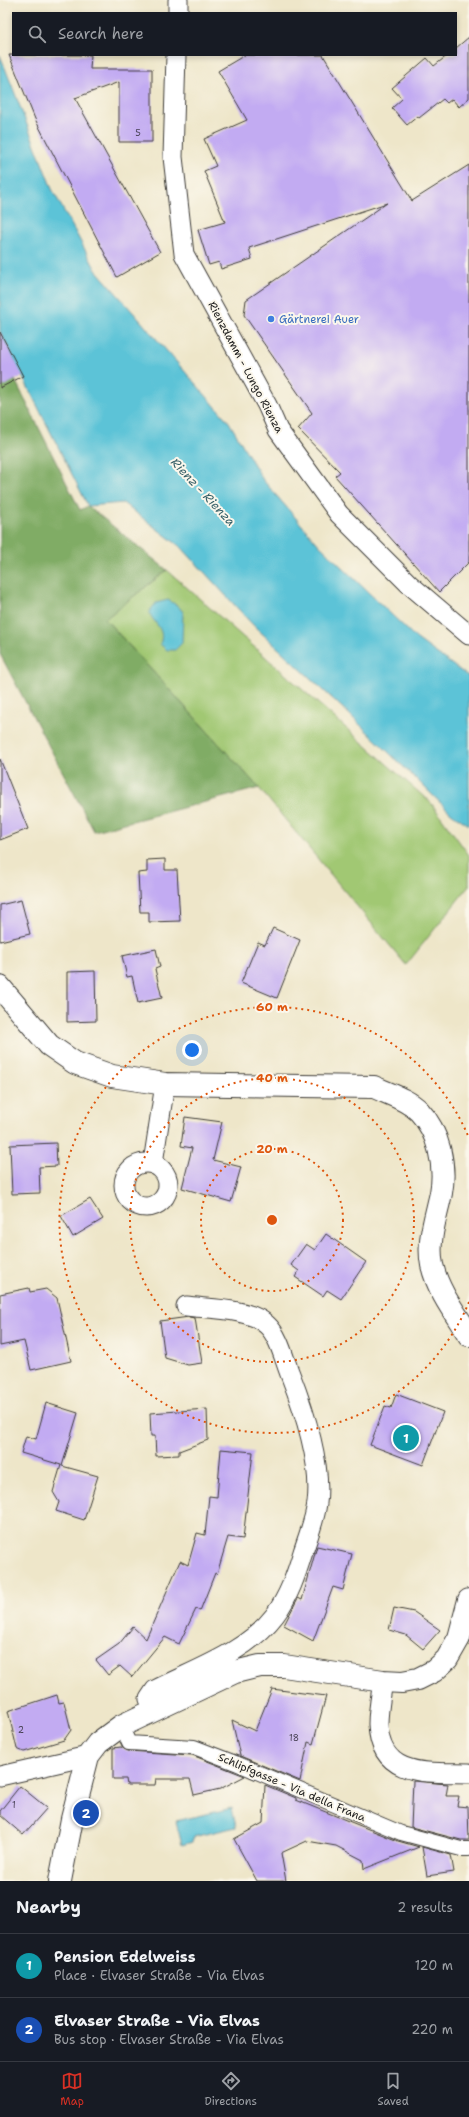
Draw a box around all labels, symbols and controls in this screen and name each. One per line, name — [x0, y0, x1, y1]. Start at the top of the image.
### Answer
search box — [12, 12, 457, 56]
icon: search — [26, 23, 48, 45]
text: Search here — [58, 24, 144, 44]
house number: 5 — [135, 127, 141, 139]
street label: Rienzdamm - Lungo Rienza — [204, 299, 287, 436]
place label: Gärtnerei Auer — [279, 312, 359, 327]
marker: Gärtnerei Auer — [266, 314, 276, 324]
water label: Rienz - Rienza — [167, 455, 239, 529]
text: 60 m — [256, 999, 288, 1015]
your location — [182, 1040, 202, 1060]
text: 40 m — [256, 1070, 288, 1086]
text: 20 m — [256, 1141, 288, 1157]
centre of rings — [265, 1213, 279, 1227]
pin: 1 — [393, 1423, 419, 1453]
house number: 2 — [18, 1724, 24, 1736]
house number: 18 — [289, 1732, 299, 1744]
street label: Schlipfgasse - Via della Frana — [216, 1750, 368, 1825]
pin: 2 — [73, 1798, 99, 1828]
house number: 1 — [12, 1799, 16, 1811]
text: Nearby — [16, 1896, 81, 1918]
text: 2 results — [397, 1899, 453, 1916]
text: Pension Edelweiss — [54, 1947, 196, 1967]
text: 1 — [26, 1957, 32, 1974]
text: 120 m — [415, 1957, 453, 1974]
text: Place · Elvaser Straße - Via Elvas — [54, 1967, 265, 1984]
text: Elvaser Straße - Via Elvas — [54, 2011, 260, 2031]
text: 2 — [24, 2021, 34, 2038]
text: 220 m — [411, 2021, 453, 2038]
text: Bus stop · Elvaser Straße - Via Elvas — [54, 2031, 284, 2048]
tab: Map — [60, 2070, 84, 2109]
tab: Directions — [204, 2070, 257, 2109]
tab: Saved — [377, 2070, 409, 2109]

